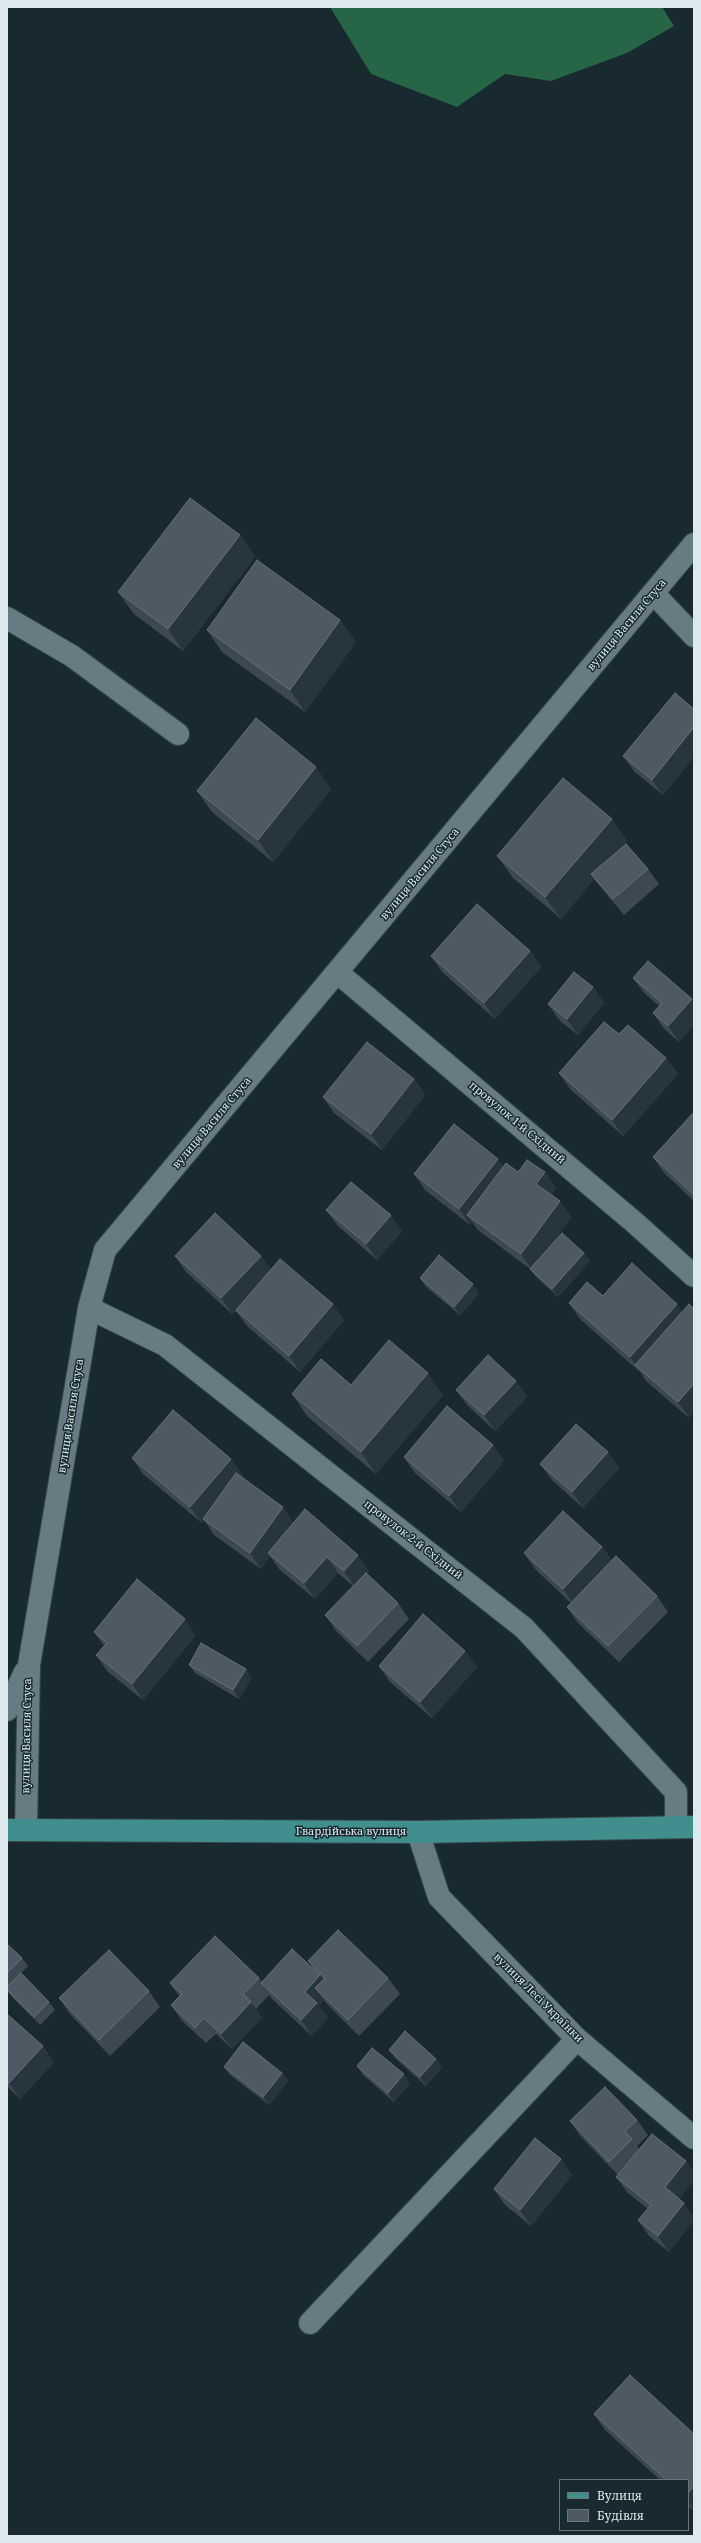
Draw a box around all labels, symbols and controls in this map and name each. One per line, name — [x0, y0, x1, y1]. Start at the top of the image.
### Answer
street label: вулиця Василя Стуса — [585, 576, 669, 674]
street label: вулиця Василя Стуса — [378, 825, 462, 923]
street label: вулиця Василя Стуса — [170, 1074, 254, 1172]
street label: провулок 1-й Східний — [466, 1079, 568, 1167]
street label: вулиця Василя Стуса — [55, 1358, 87, 1474]
street label: провулок 2-й Східний — [361, 1497, 465, 1583]
street label: вулиця Василя Стуса — [19, 1678, 35, 1794]
street label: Гвардійська вулиця — [296, 1825, 406, 1839]
street label: вулиця Лесі Українки — [491, 1951, 585, 2045]
legend — [559, 2479, 689, 2531]
text: Вулиця — [597, 2487, 642, 2504]
text: Будівля — [597, 2507, 644, 2524]

